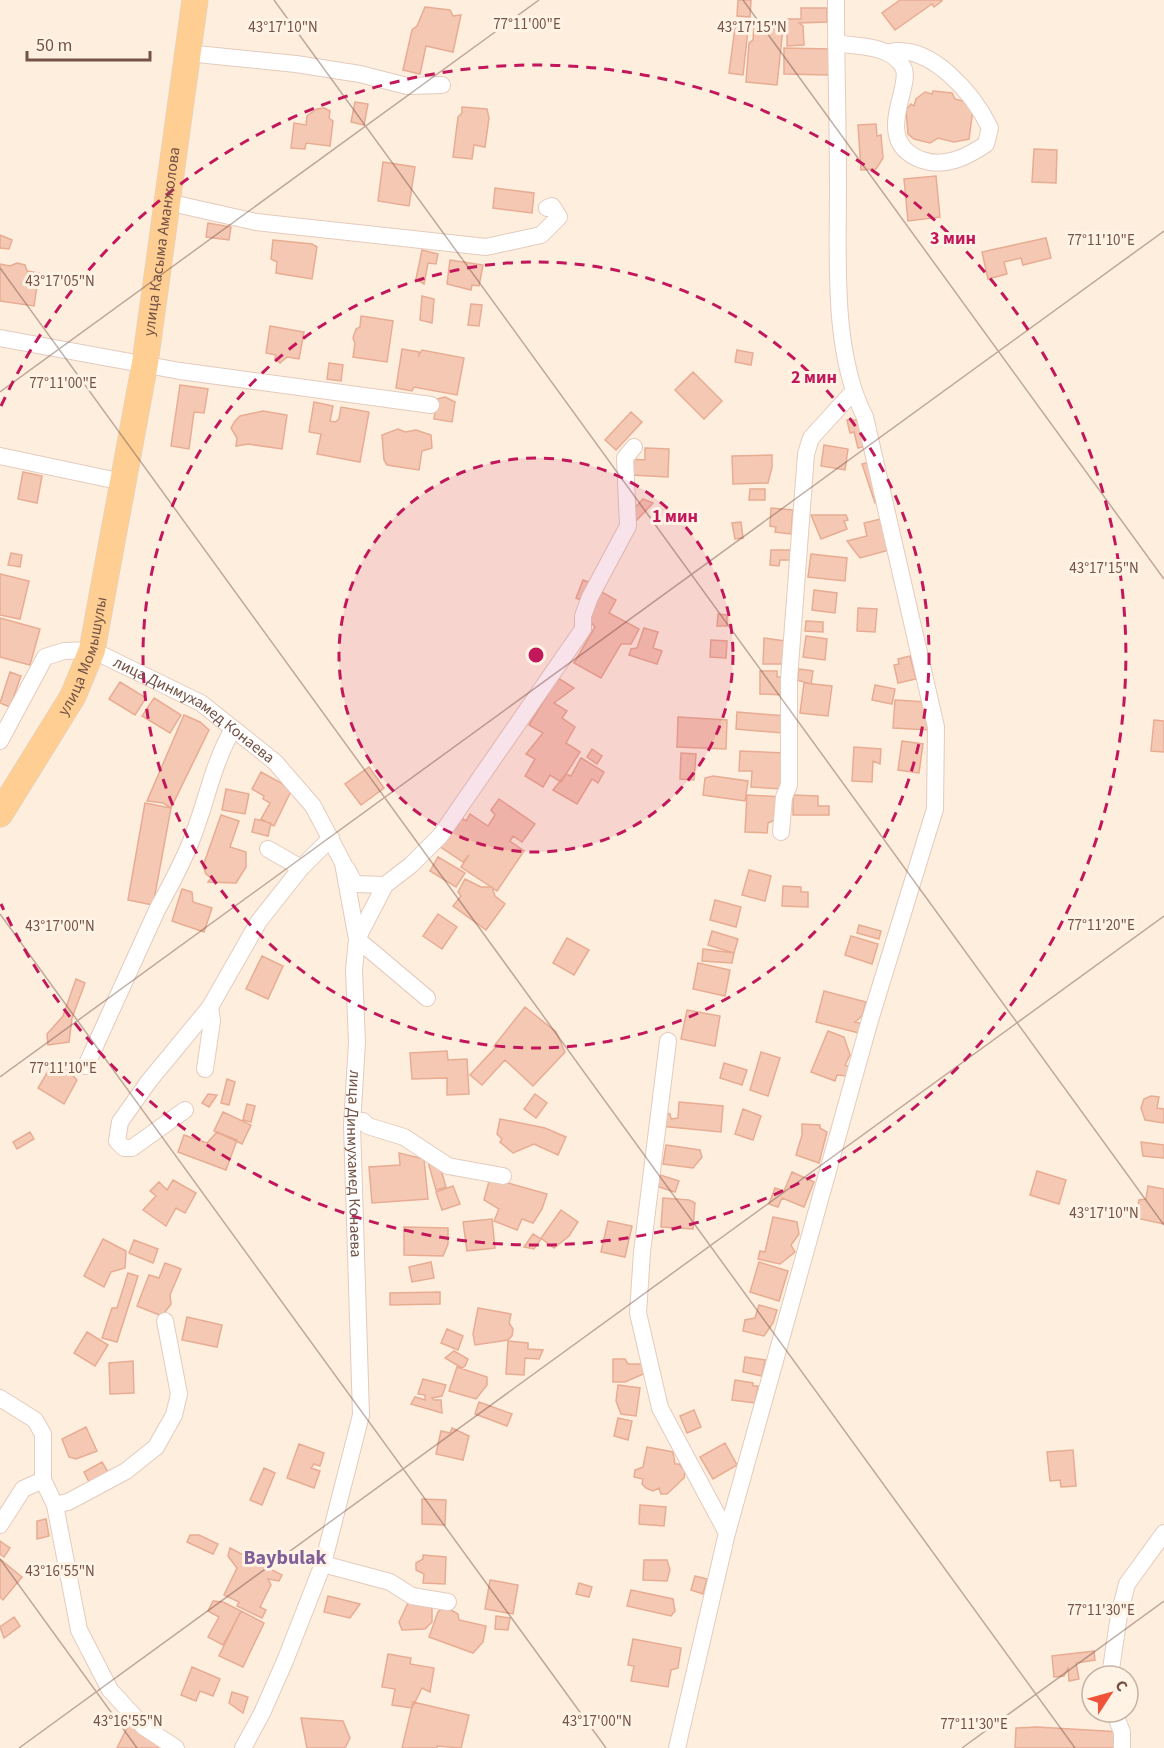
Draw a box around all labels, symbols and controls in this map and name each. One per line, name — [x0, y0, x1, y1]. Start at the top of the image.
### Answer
text: 77°11'00"E — [493, 14, 561, 35]
text: 43°17'10"N — [248, 17, 318, 38]
text: 43°17'15"N — [717, 17, 787, 38]
scale bar — [27, 24, 150, 62]
text: 50 m — [36, 33, 72, 58]
street label: улица Касыма Аманжолова — [138, 146, 186, 338]
text: 3 мин — [930, 226, 976, 251]
text: 77°11'10"E — [1067, 230, 1135, 251]
text: 43°17'05"N — [25, 271, 95, 292]
text: 2 мин — [791, 365, 837, 390]
text: 77°11'00"E — [29, 373, 97, 394]
text: 1 мин — [652, 504, 698, 529]
text: 43°17'15"N — [1069, 558, 1139, 579]
street label: улица Момышулы — [52, 595, 113, 720]
centre of rings — [526, 645, 546, 665]
street label: лица Динмухамед Конаева — [110, 651, 279, 769]
text: 77°11'20"E — [1067, 915, 1135, 936]
text: 43°17'00"N — [25, 916, 95, 937]
text: 77°11'10"E — [29, 1058, 97, 1079]
street label: лица Динмухамед Конаева — [341, 1069, 367, 1258]
text: 43°17'10"N — [1069, 1203, 1139, 1224]
district label: Baybulak — [243, 1544, 327, 1572]
text: 43°16'55"N — [25, 1561, 95, 1582]
text: 77°11'30"E — [1067, 1600, 1135, 1621]
north arrow — [1080, 1664, 1140, 1724]
text: С — [1110, 1676, 1133, 1696]
text: 43°16'55"N — [93, 1711, 163, 1732]
text: 43°17'00"N — [562, 1711, 632, 1732]
text: 77°11'30"E — [940, 1714, 1008, 1735]

